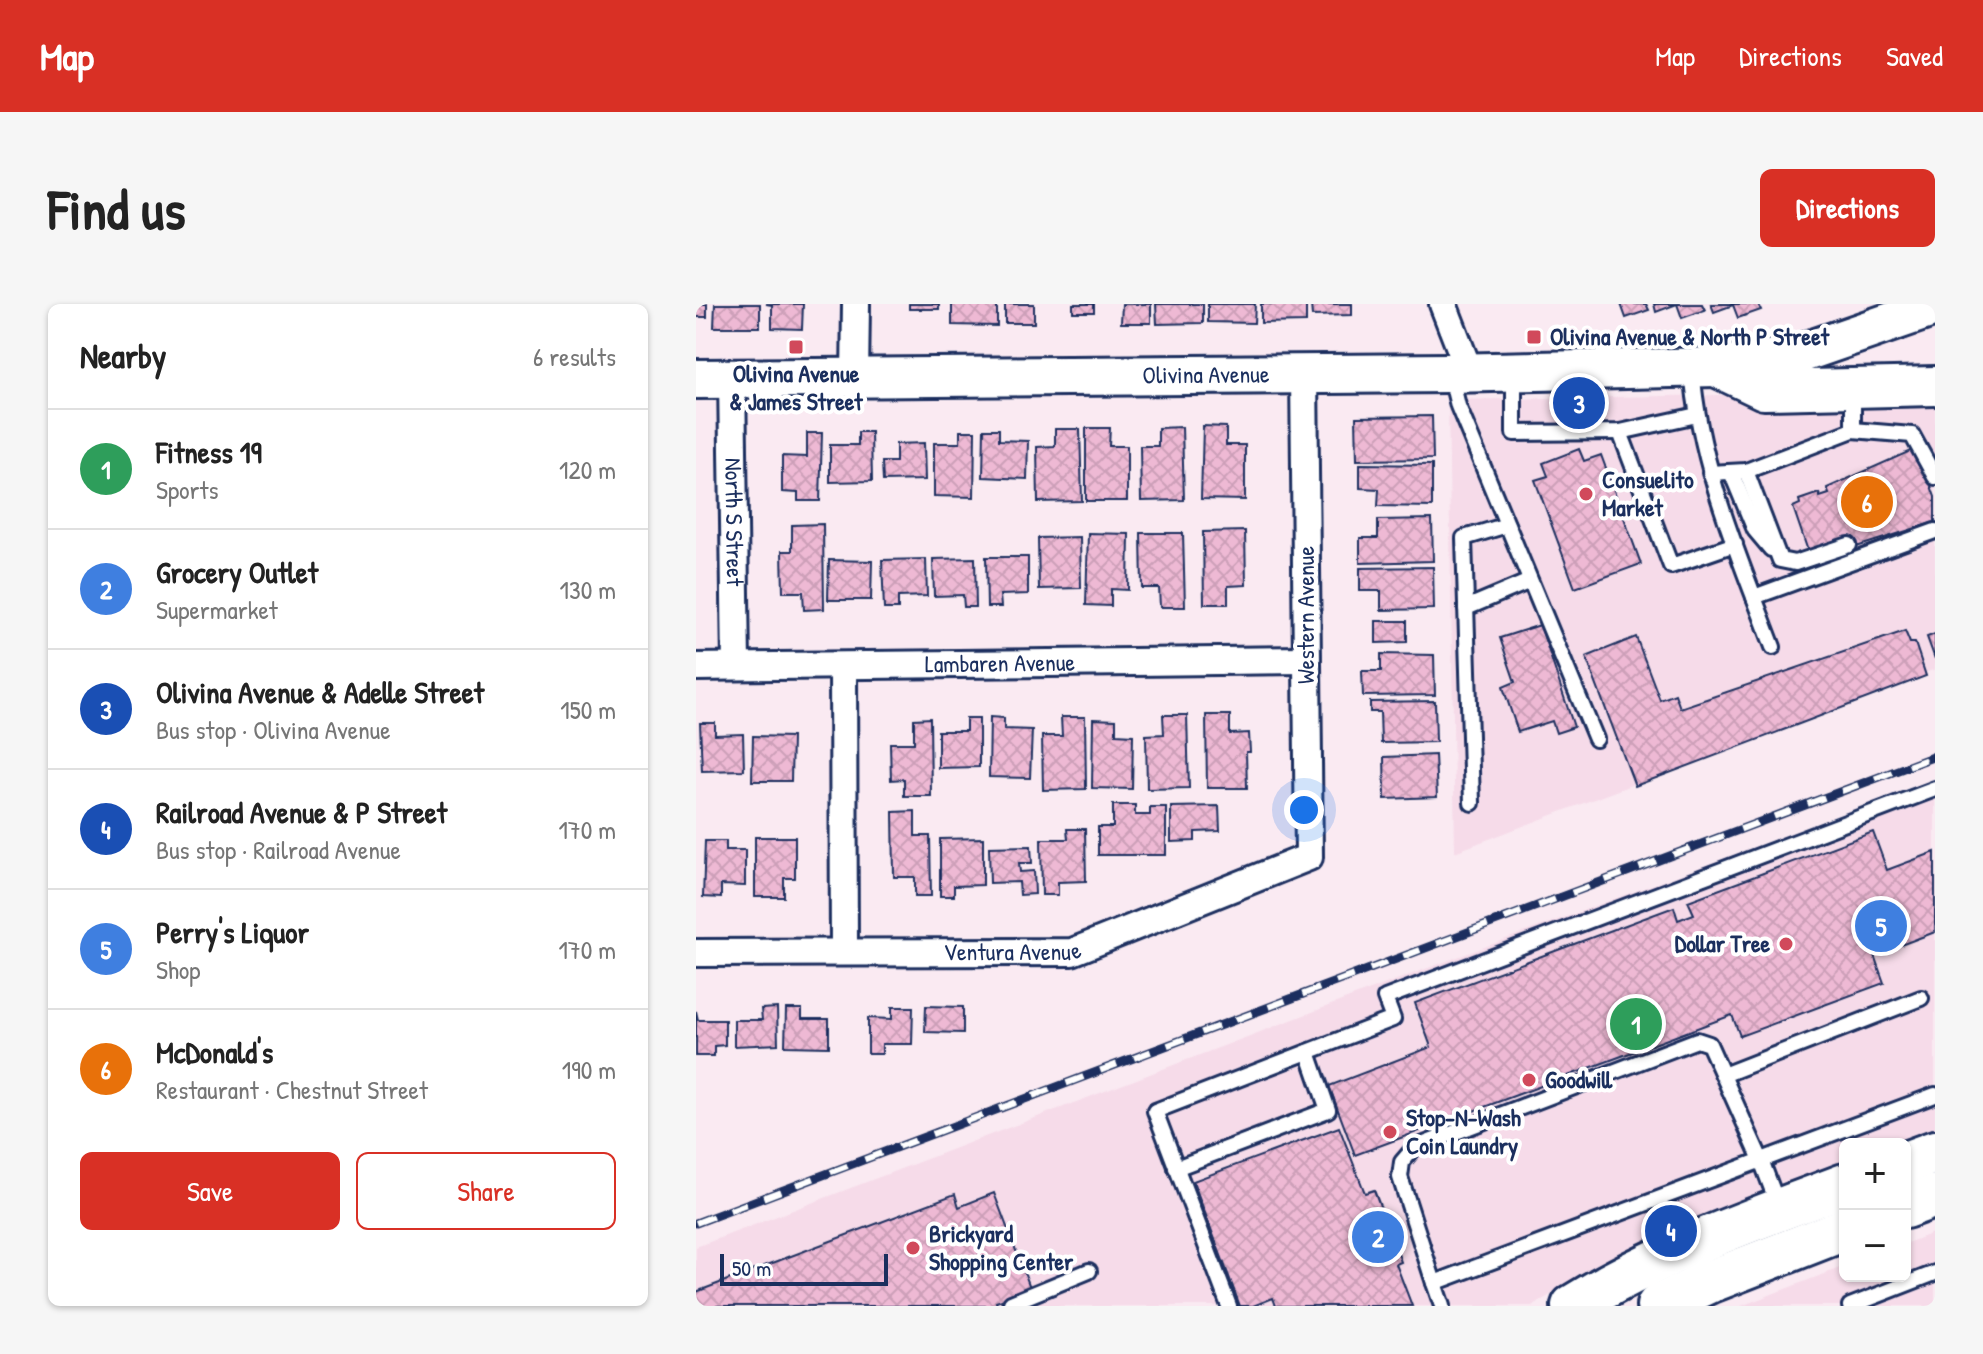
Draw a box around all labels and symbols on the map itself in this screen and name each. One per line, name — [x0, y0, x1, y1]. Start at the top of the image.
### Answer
place label: Olivina Avenue & North P Street — [1550, 320, 1830, 352]
marker: Olivina Avenue & North P Street — [1525, 328, 1543, 346]
marker: Olivina Avenue & James Street — [787, 338, 805, 356]
place label: Olivina Avenue & James Street — [729, 357, 863, 417]
street label: Olivina Avenue — [1142, 357, 1270, 390]
pin: 3 — [1553, 373, 1605, 433]
street label: North S Street — [718, 458, 752, 587]
place label: Consuelito Market — [1602, 463, 1694, 523]
pin: 6 — [1841, 472, 1893, 532]
marker: Consuelito Market — [1577, 485, 1595, 503]
street label: Western Avenue — [1289, 546, 1321, 684]
street label: Lambaren Avenue — [925, 646, 1076, 679]
your location — [1284, 790, 1324, 830]
pin: 5 — [1855, 896, 1907, 956]
place label: Dollar Tree — [1675, 927, 1770, 959]
street label: Ventura Avenue — [943, 933, 1086, 967]
marker: Dollar Tree — [1777, 935, 1795, 953]
pin: 1 — [1610, 994, 1662, 1054]
place label: Goodwill — [1545, 1063, 1613, 1095]
marker: Goodwill — [1520, 1071, 1538, 1089]
place label: Stop-N-Wash Coin Laundry — [1406, 1101, 1521, 1162]
marker: Stop-N-Wash Coin Laundry — [1381, 1123, 1399, 1141]
pin: 4 — [1645, 1201, 1697, 1261]
pin: 2 — [1352, 1207, 1404, 1267]
place label: Brickyard Shopping Center — [929, 1217, 1074, 1278]
marker: Brickyard Shopping Center — [904, 1239, 922, 1257]
scale bar — [720, 1250, 888, 1286]

